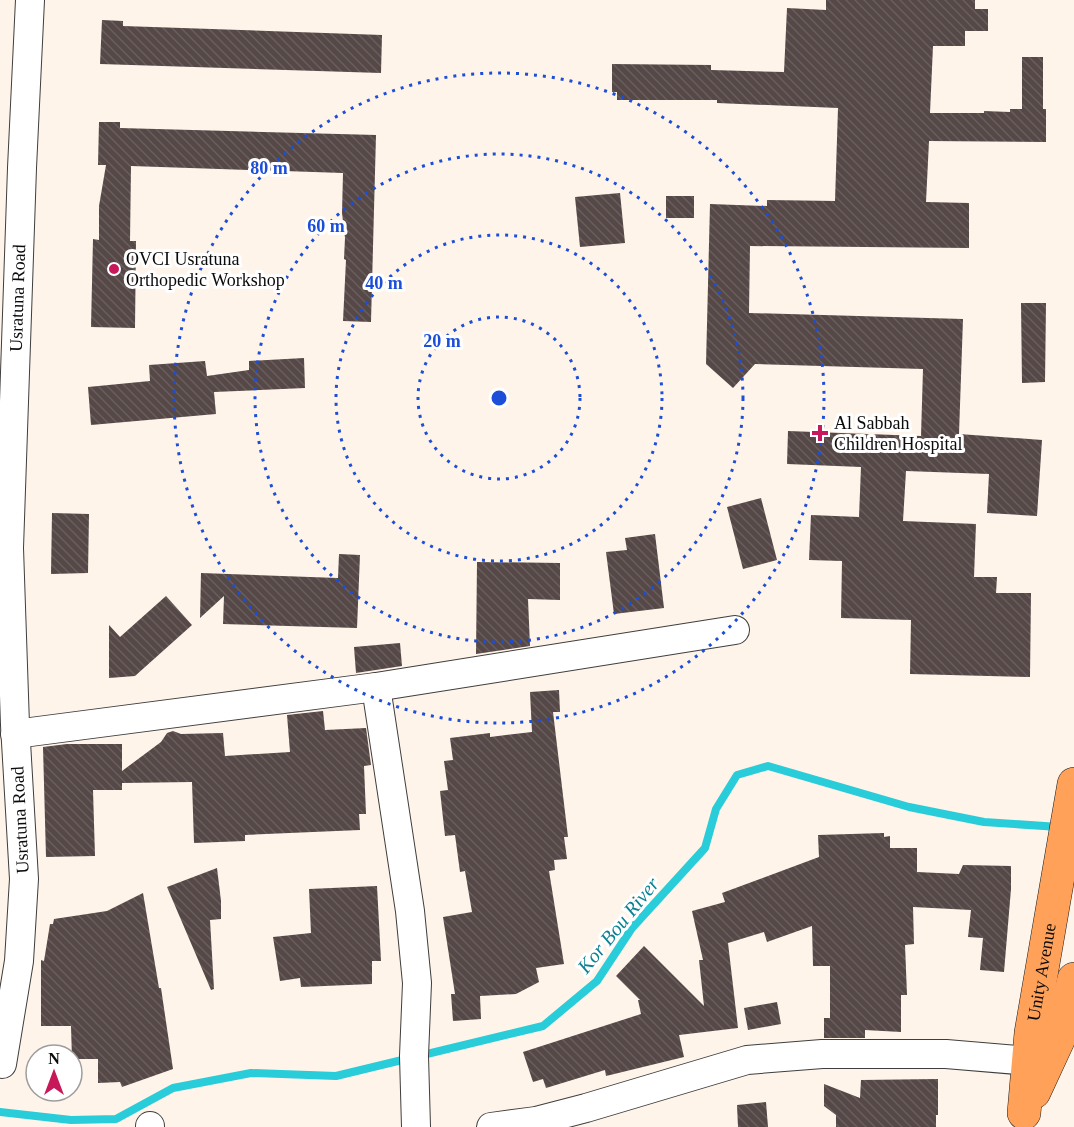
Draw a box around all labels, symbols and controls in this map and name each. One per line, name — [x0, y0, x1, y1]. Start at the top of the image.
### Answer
text: 80 m — [250, 158, 288, 178]
text: 60 m — [307, 216, 345, 236]
street label: Usratuna Road — [6, 244, 29, 352]
place label: OVCI Usratuna Orthopedic Workshop — [126, 249, 285, 290]
marker: OVCI Usratuna Orthopedic Workshop — [107, 262, 121, 276]
text: 40 m — [365, 273, 403, 293]
text: 20 m — [423, 331, 461, 351]
centre of rings — [489, 388, 509, 408]
place label: Al Sabbah Children Hospital — [834, 413, 963, 454]
marker: Al Sabbah Children Hospital — [811, 424, 829, 442]
street label: Usratuna Road — [7, 766, 33, 874]
water label: Kor Bou River — [572, 873, 663, 978]
street label: Unity Avenue — [1023, 922, 1060, 1023]
north arrow — [24, 1043, 84, 1103]
text: N — [48, 1050, 60, 1067]

